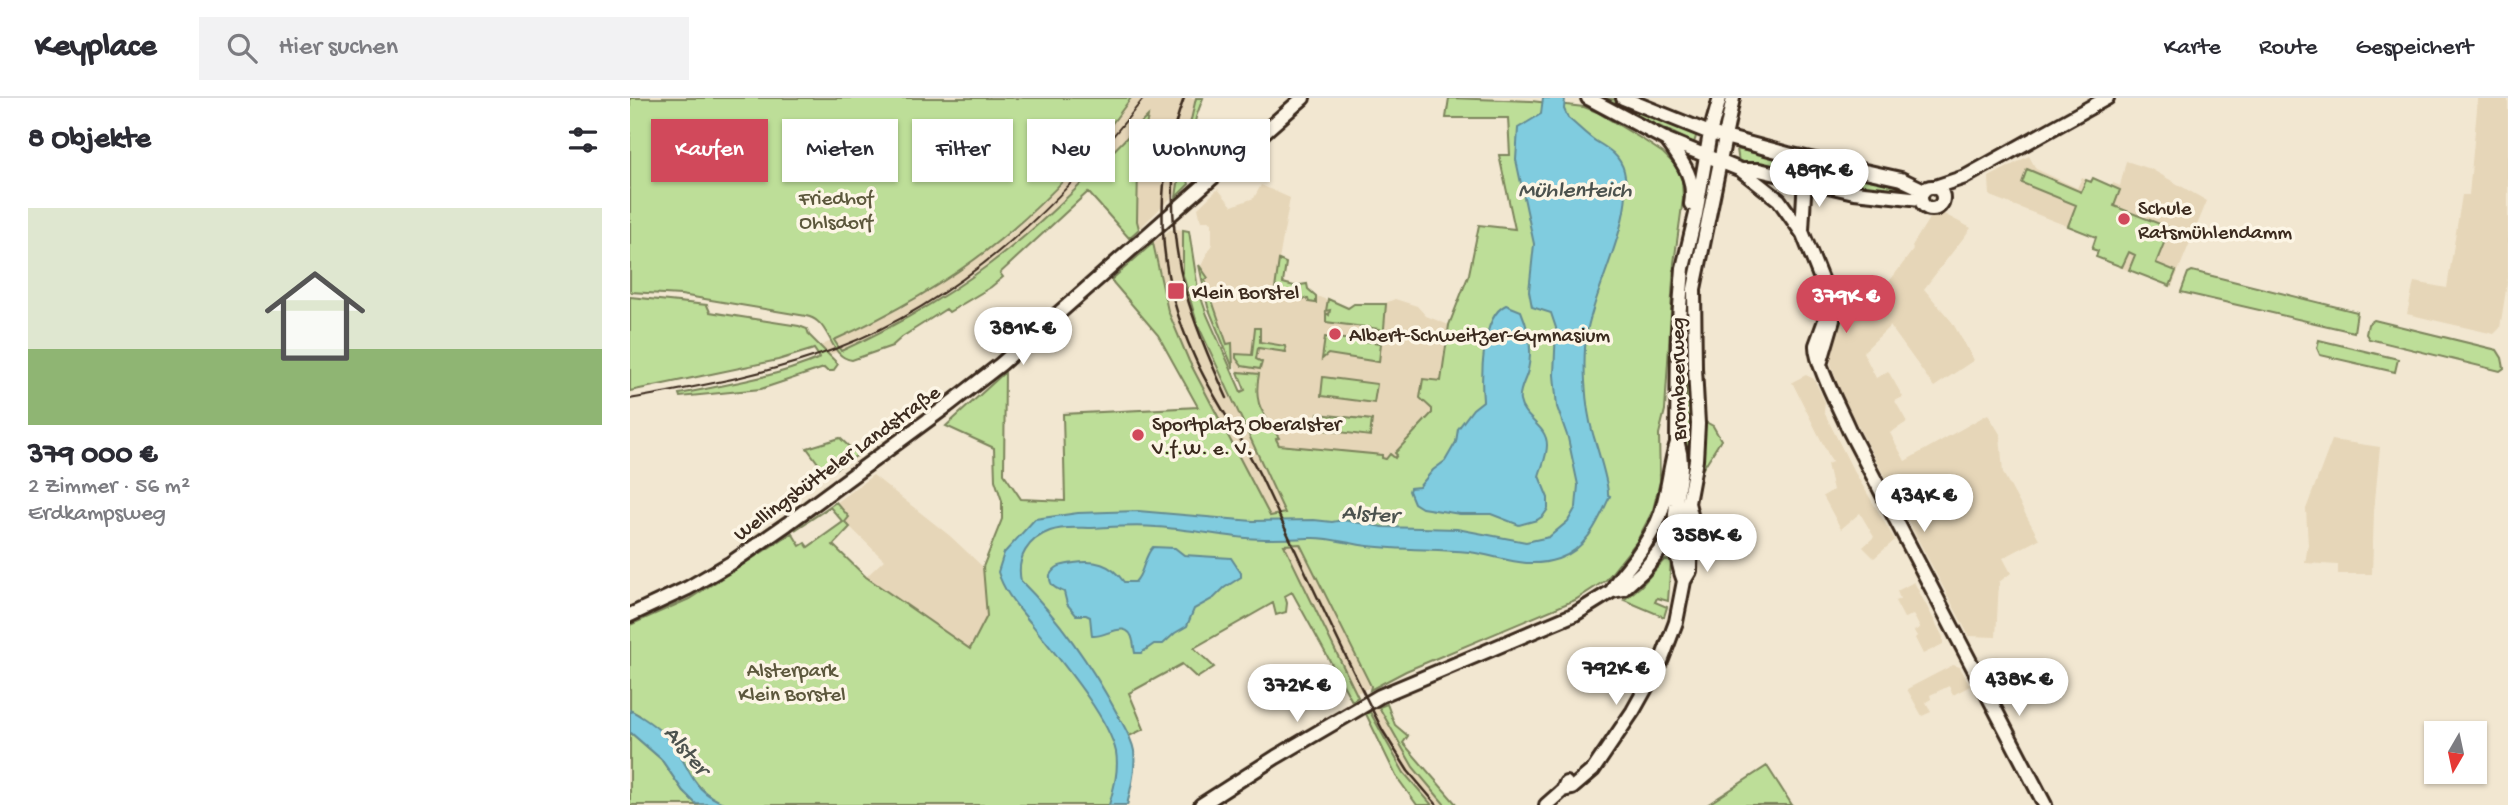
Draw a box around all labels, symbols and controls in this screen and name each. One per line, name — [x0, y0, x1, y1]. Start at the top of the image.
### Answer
search box — [199, 17, 689, 80]
text: Keyplace — [35, 29, 157, 67]
icon: search — [223, 29, 261, 67]
text: Hier suchen — [279, 33, 398, 64]
text: Karte — [2164, 34, 2221, 63]
text: Route — [2259, 34, 2318, 63]
text: Gespeichert — [2356, 34, 2473, 63]
chip: Kaufen — [651, 119, 768, 182]
chip: Mieten — [782, 119, 898, 182]
chip: Filter — [912, 119, 1013, 182]
chip: Neu — [1027, 119, 1115, 182]
chip: Wohnung — [1129, 119, 1270, 182]
icon: filters — [564, 121, 602, 159]
text: 8 Objekte — [28, 123, 151, 158]
pin: 489K € — [1762, 150, 1876, 209]
text: 489K € — [1786, 158, 1852, 185]
water label: Mühlenteich — [1518, 178, 1632, 205]
park label: Friedhof Ohlsdorf — [798, 188, 875, 237]
place label: Schule Ratsmühlendamm — [2138, 198, 2292, 247]
marker: Schule Ratsmühlendamm — [2116, 211, 2132, 227]
icon: home — [252, 253, 378, 379]
pin: 379K € — [1789, 275, 1903, 335]
marker: Klein Borstel — [1166, 281, 1186, 301]
place label: Klein Borstel — [1192, 282, 1299, 307]
text: 379K € — [1812, 284, 1880, 311]
pin: 381K € — [966, 308, 1080, 367]
text: 381K € — [990, 316, 1056, 343]
street label: Brombeerweg — [1667, 317, 1694, 442]
place label: Albert-Schweitzer-Gymnasium — [1349, 325, 1610, 350]
marker: Albert-Schweitzer-Gymnasium — [1327, 326, 1343, 342]
street label: Wellingsbütteler Landstraße — [730, 381, 947, 548]
place label: Sportplatz Oberalster V.f.W. e. V. — [1151, 414, 1343, 463]
marker: Sportplatz Oberalster V.f.W. e. V. — [1130, 427, 1146, 443]
text: 379 000 € — [28, 439, 157, 474]
text: 2 Zimmer · 56 m² — [28, 474, 190, 501]
pin: 434K € — [1867, 474, 1981, 534]
text: 434K € — [1891, 483, 1957, 510]
water label: Alster — [1341, 500, 1404, 531]
text: Erdkampsweg — [28, 501, 166, 528]
pin: 358K € — [1650, 514, 1764, 574]
text: 358K € — [1673, 523, 1741, 550]
pin: 792K € — [1559, 648, 1673, 707]
text: 792K € — [1583, 656, 1649, 683]
pin: 438K € — [1962, 658, 2076, 718]
park label: Alsterpark Klein Borstel — [738, 660, 846, 709]
pin: 372K € — [1240, 664, 1354, 724]
text: 438K € — [1985, 667, 2053, 694]
text: 372K € — [1264, 673, 1330, 700]
water label: Alster — [657, 721, 717, 785]
north arrow — [2424, 721, 2487, 784]
map controls — [2424, 721, 2487, 784]

